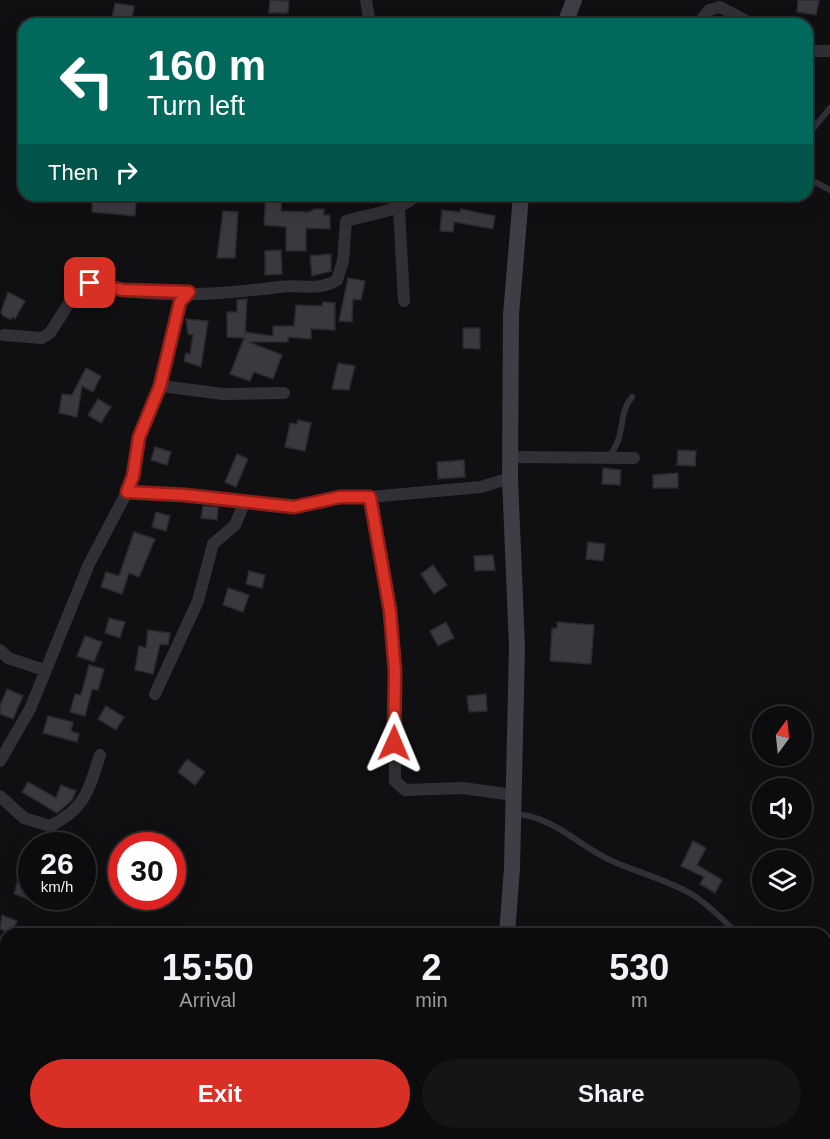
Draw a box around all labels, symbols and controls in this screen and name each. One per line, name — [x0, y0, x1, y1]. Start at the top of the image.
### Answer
icon: left — [48, 42, 126, 120]
text: 160 m — [147, 42, 266, 89]
text: Turn left — [147, 91, 245, 121]
icon: right — [110, 156, 143, 189]
text: Then — [48, 160, 98, 185]
pin — [64, 257, 115, 308]
icon: arrive — [73, 266, 106, 299]
north arrow — [752, 706, 812, 766]
map controls — [752, 706, 812, 910]
position arrow — [362, 711, 426, 775]
button: sound — [752, 778, 812, 838]
speed limit sign: 30 — [108, 832, 186, 910]
text: 26 — [40, 847, 74, 880]
button: layers — [752, 850, 812, 910]
text: km/h — [41, 878, 73, 895]
text: 15:50 — [162, 947, 254, 988]
text: 2 — [421, 947, 441, 988]
text: 530 — [609, 947, 669, 988]
text: Arrival — [179, 989, 236, 1011]
text: min — [415, 989, 448, 1011]
text: m — [631, 989, 648, 1011]
button: Exit — [30, 1059, 410, 1128]
button: Share — [422, 1059, 801, 1128]

